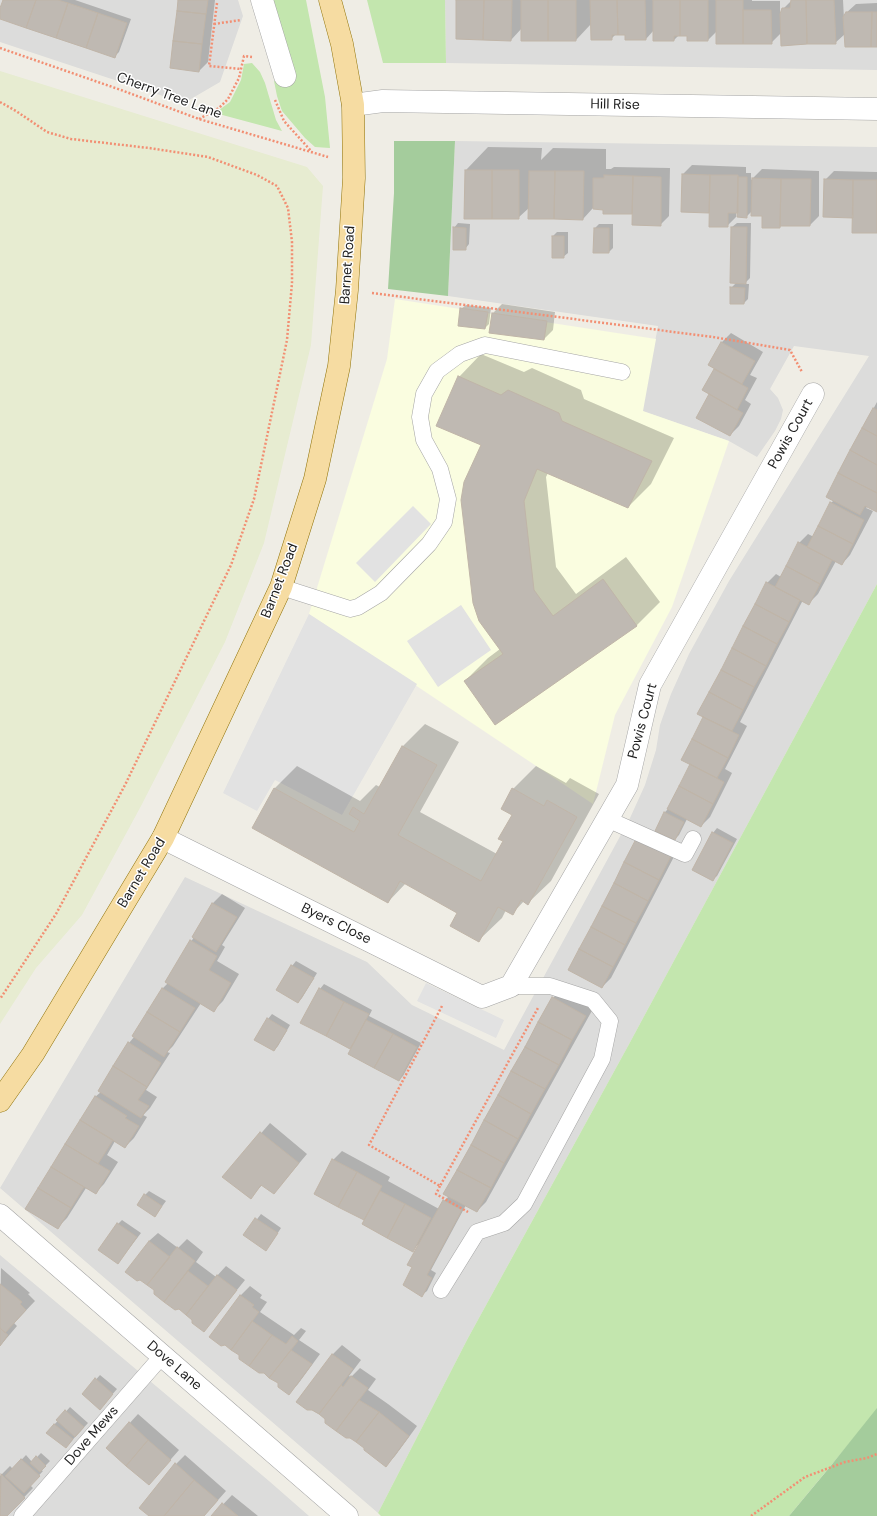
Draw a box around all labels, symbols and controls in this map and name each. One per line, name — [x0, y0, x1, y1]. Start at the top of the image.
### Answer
street label: Cherry Tree Lane — [114, 69, 224, 123]
street label: Hill Rise — [590, 96, 640, 114]
street label: Barnet Road — [337, 225, 359, 305]
street label: Powis Court — [765, 396, 817, 472]
street label: Barnet Road — [258, 541, 302, 621]
street label: Powis Court — [625, 681, 661, 761]
street label: Barnet Road — [115, 835, 169, 911]
street label: Byers Close — [298, 900, 374, 948]
street label: Dove Lane — [143, 1338, 205, 1394]
street label: Dove Mews — [62, 1403, 122, 1469]

